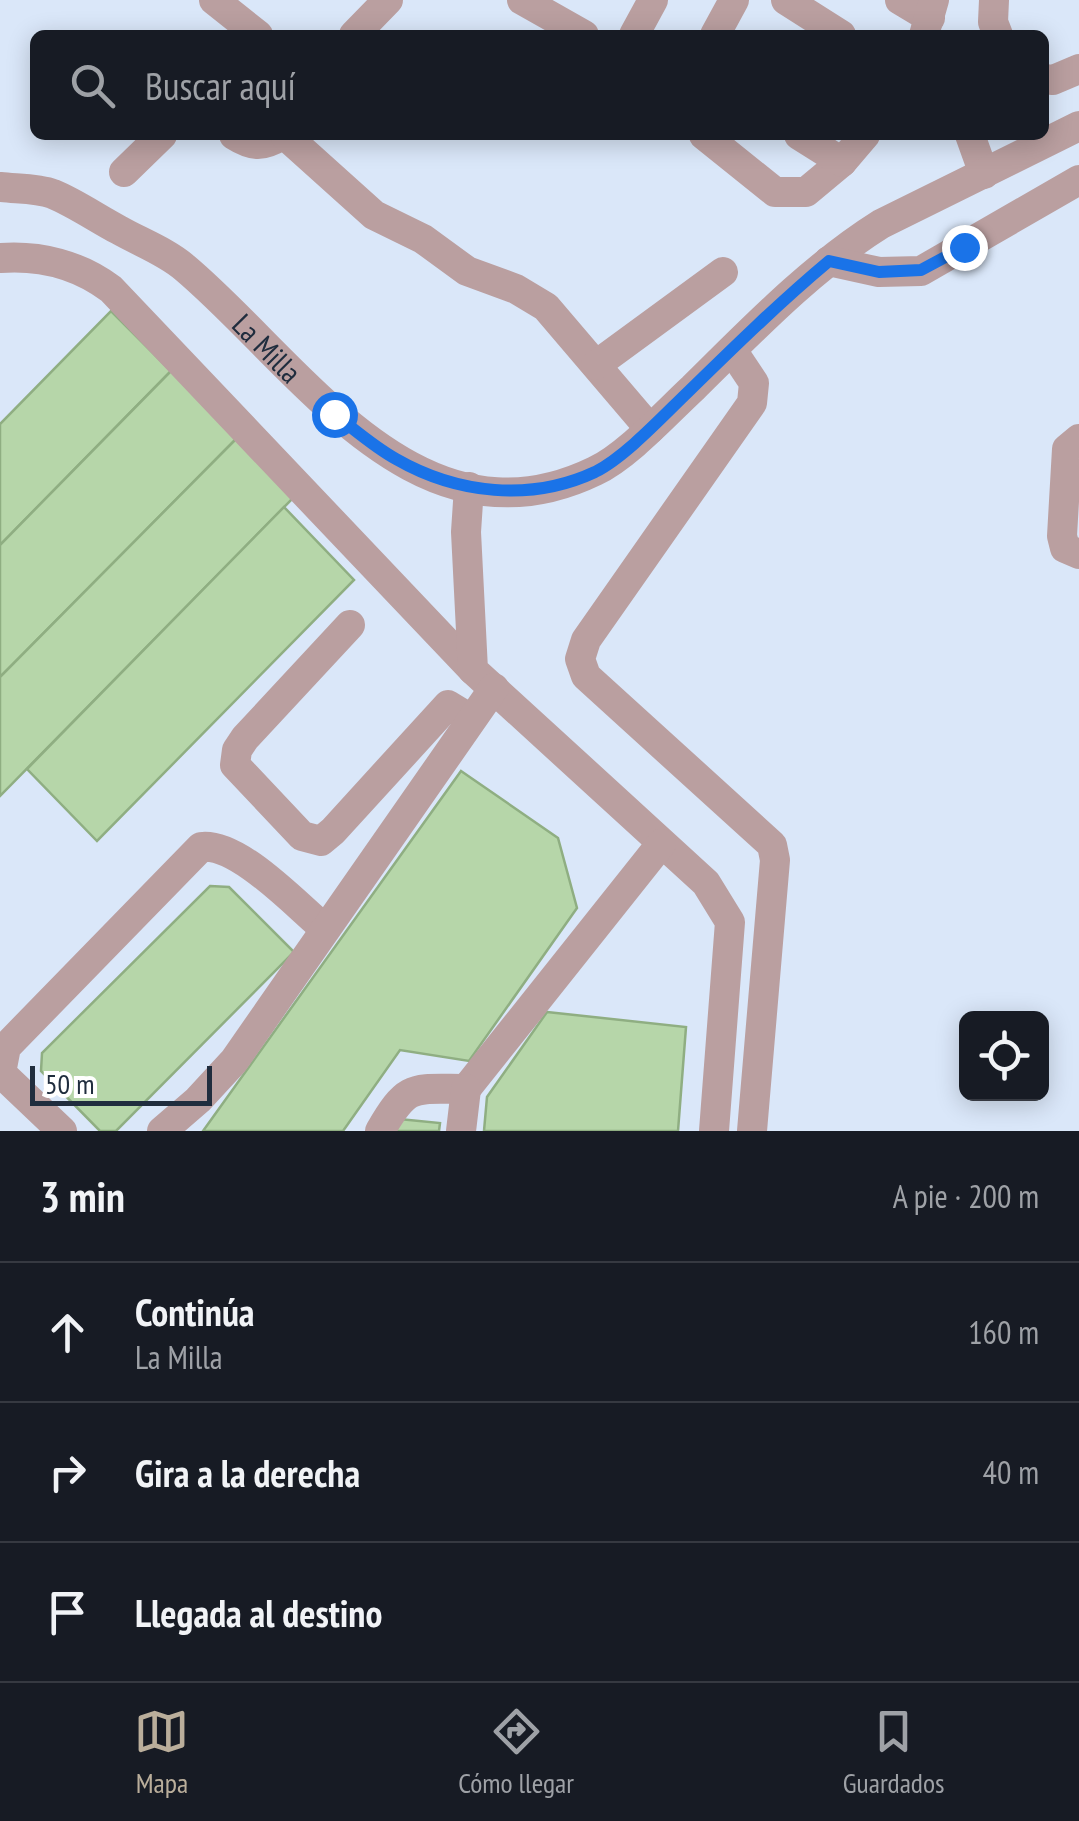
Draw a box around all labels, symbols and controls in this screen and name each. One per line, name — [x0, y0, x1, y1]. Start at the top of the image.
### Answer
search box — [30, 30, 1049, 140]
icon: search — [65, 58, 120, 113]
text: Buscar aquí — [145, 61, 296, 110]
route end — [942, 225, 988, 271]
street label: La Milla — [225, 305, 310, 391]
route start — [312, 392, 358, 438]
map controls — [959, 1011, 1049, 1101]
button: locate — [959, 1011, 1049, 1101]
scale bar — [30, 1061, 212, 1106]
text: 50 m — [45, 1065, 94, 1102]
text: 3 min — [40, 1169, 125, 1224]
text: A pie · 200 m — [893, 1175, 1039, 1217]
text: Continúa — [135, 1287, 255, 1336]
icon: ahead — [40, 1305, 95, 1360]
text: 160 m — [968, 1311, 1039, 1353]
text: La Milla — [135, 1336, 222, 1378]
icon: right — [40, 1445, 95, 1500]
text: Gira a la derecha — [135, 1448, 360, 1497]
text: 40 m — [983, 1451, 1039, 1493]
icon: arrive — [40, 1585, 95, 1640]
text: Llegada al destino — [135, 1588, 382, 1637]
tab: Mapa — [134, 1704, 189, 1801]
tab: Cómo llegar — [458, 1704, 574, 1801]
tab: Guardados — [843, 1704, 945, 1801]

